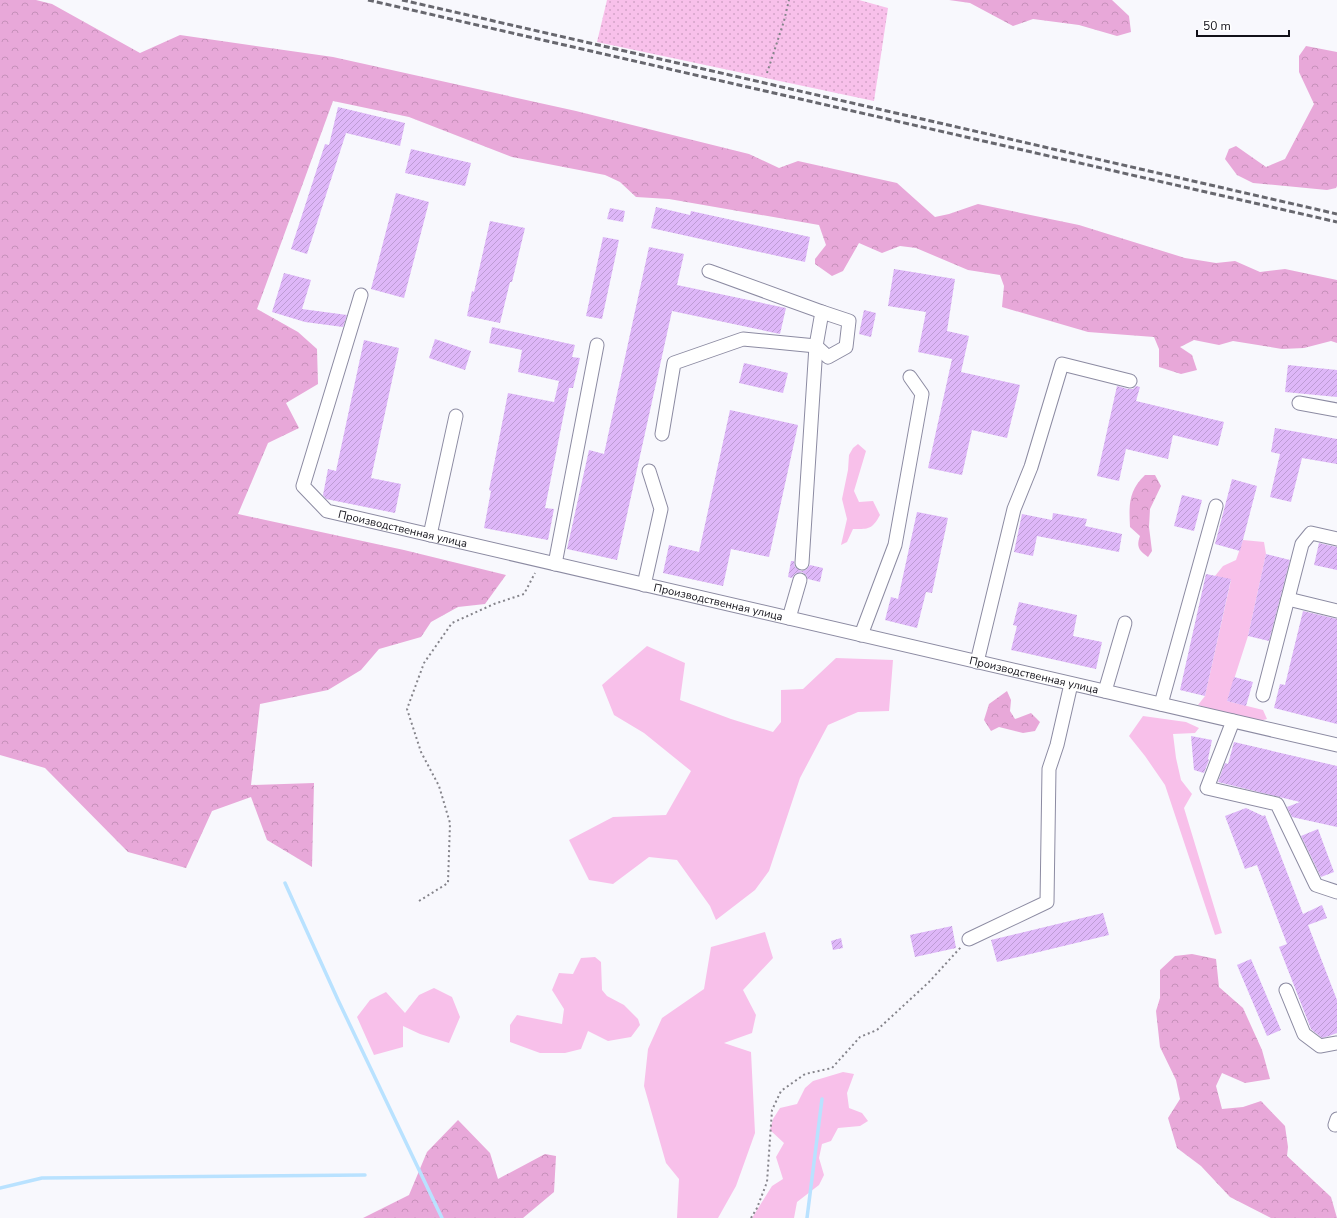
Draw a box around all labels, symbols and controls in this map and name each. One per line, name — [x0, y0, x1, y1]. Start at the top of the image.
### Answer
scale bar — [1197, 12, 1289, 38]
text: 50 m — [1203, 18, 1231, 34]
street label: Производственная улица — [337, 507, 469, 551]
street label: Производственная улица — [652, 580, 784, 624]
street label: Производственная улица — [968, 653, 1100, 698]

